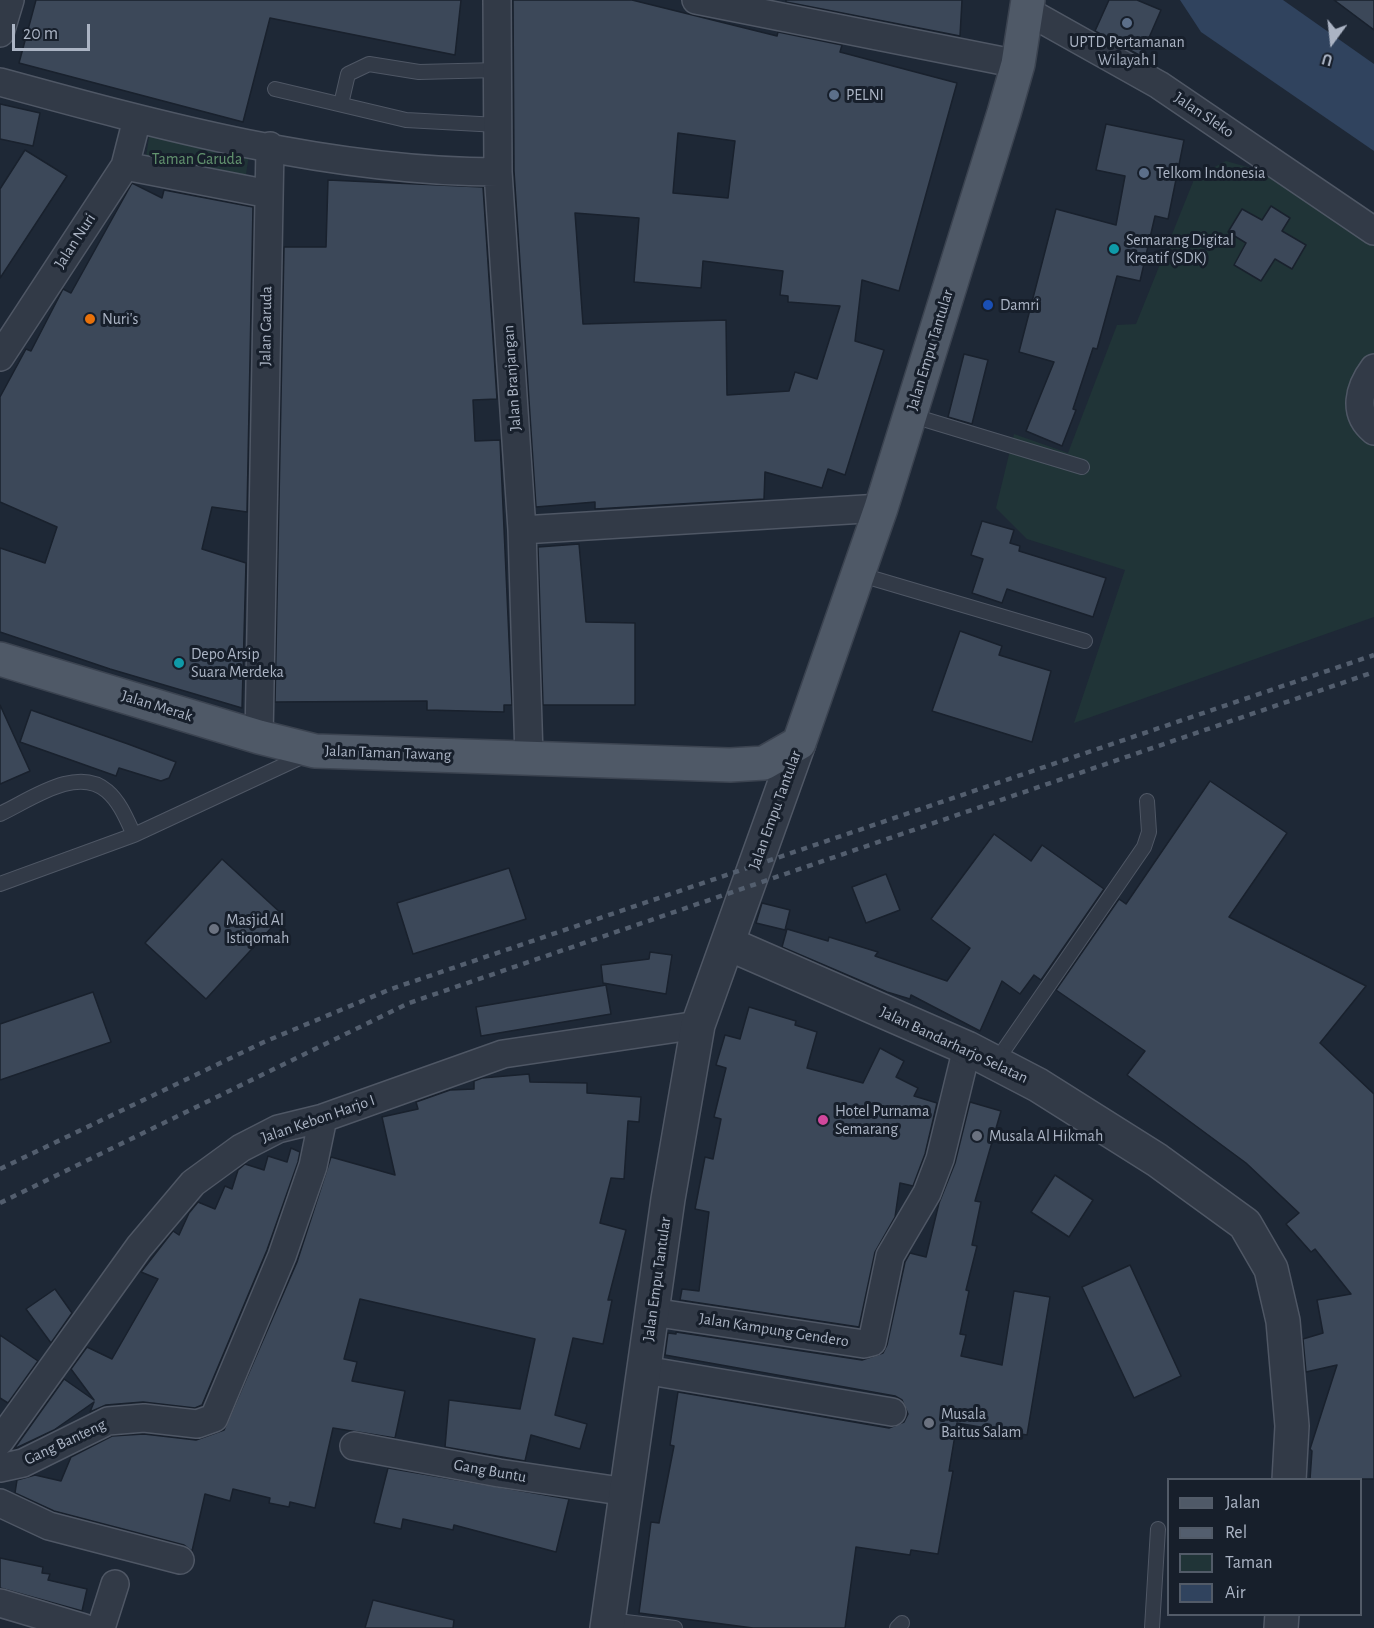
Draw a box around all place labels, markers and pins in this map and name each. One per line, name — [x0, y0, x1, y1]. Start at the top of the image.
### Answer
marker: UPTD Pertamanan Wilayah I — [1120, 16, 1134, 30]
place label: UPTD Pertamanan Wilayah I — [1069, 32, 1185, 70]
place label: PELNI — [846, 85, 884, 105]
marker: PELNI — [827, 88, 841, 102]
place label: Telkom Indonesia — [1156, 163, 1265, 183]
marker: Telkom Indonesia — [1137, 166, 1151, 180]
place label: Semarang Digital Kreatif (SDK) — [1126, 230, 1234, 268]
marker: Semarang Digital Kreatif (SDK) — [1107, 242, 1121, 256]
place label: Damri — [1000, 295, 1039, 315]
marker: Damri — [981, 298, 995, 312]
place label: Nuri's — [102, 309, 138, 329]
marker: Nuri's — [83, 312, 97, 326]
place label: Depo Arsip Suara Merdeka — [191, 644, 284, 682]
marker: Depo Arsip Suara Merdeka — [172, 656, 186, 670]
place label: Masjid Al Istiqomah — [226, 910, 289, 948]
marker: Masjid Al Istiqomah — [207, 922, 221, 936]
place label: Hotel Purnama Semarang — [835, 1101, 929, 1139]
marker: Hotel Purnama Semarang — [816, 1113, 830, 1127]
place label: Musala Al Hikmah — [989, 1126, 1103, 1146]
marker: Musala Al Hikmah — [970, 1129, 984, 1143]
place label: Musala Baitus Salam — [941, 1404, 1021, 1442]
marker: Musala Baitus Salam — [922, 1416, 936, 1430]

